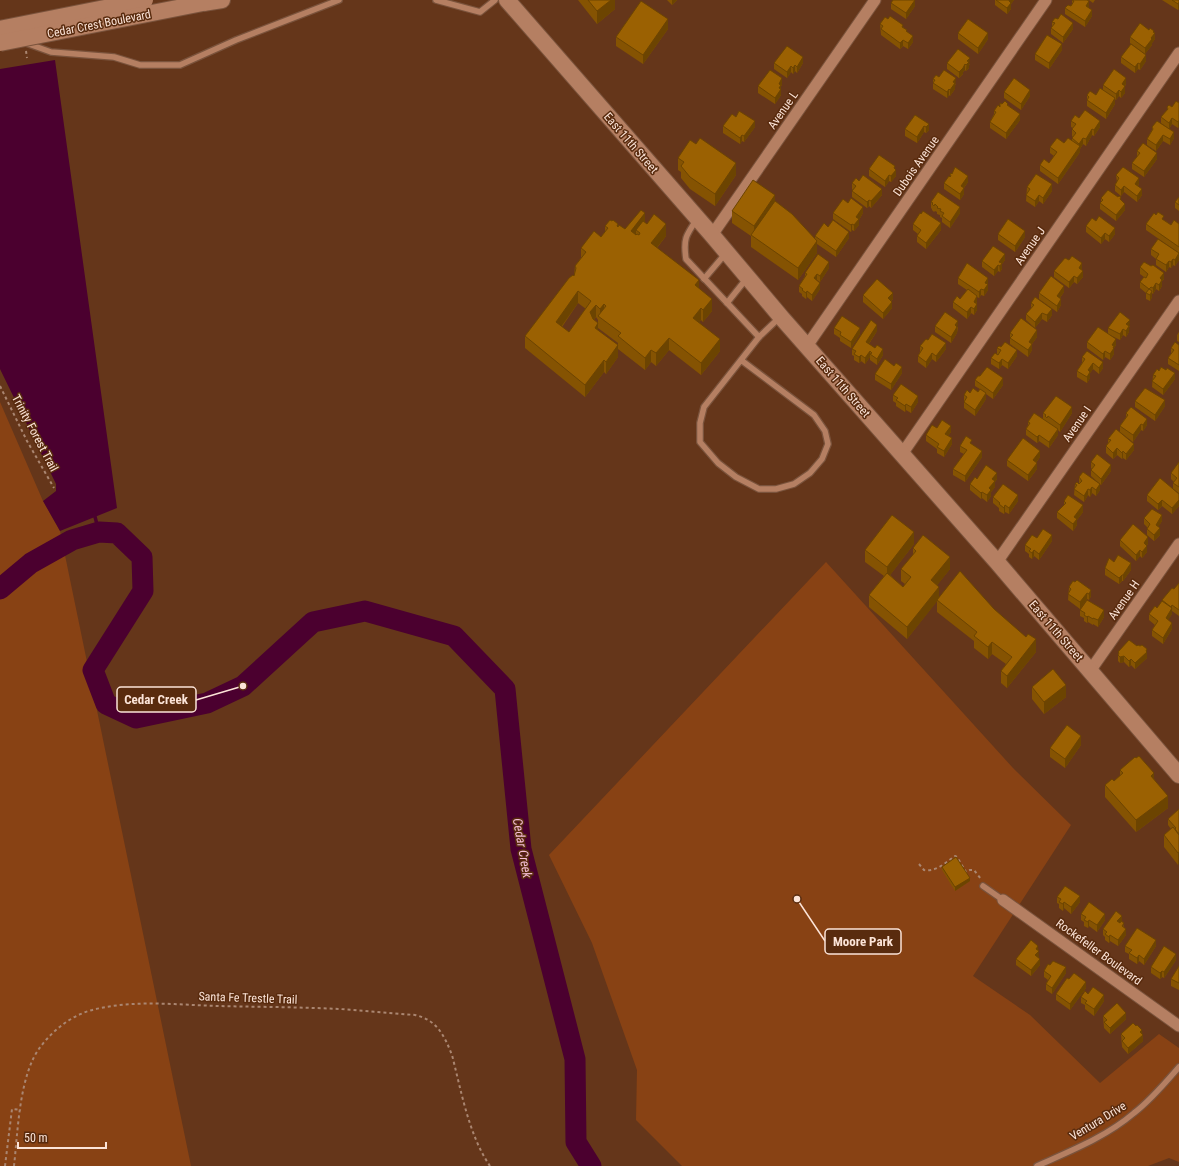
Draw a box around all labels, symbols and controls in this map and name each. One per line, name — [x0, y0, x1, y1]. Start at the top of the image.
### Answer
street label: Cedar Crest Boulevard — [46, 7, 152, 41]
street label: Avenue L — [765, 88, 801, 132]
street label: East 11th Street — [601, 110, 661, 176]
street label: Dubois Avenue — [890, 133, 942, 199]
street label: Avenue J — [1012, 224, 1048, 268]
street label: East 11th Street — [813, 354, 873, 420]
street label: Trinity Forest Trail — [9, 392, 61, 474]
street label: Avenue I — [1060, 403, 1094, 445]
street label: Avenue H — [1105, 578, 1143, 622]
street label: East 11th Street — [1026, 598, 1086, 664]
callout: Cedar Creek — [117, 687, 196, 712]
text: Cedar Creek — [124, 692, 189, 707]
water label: Cedar Creek — [510, 817, 535, 880]
street label: Rockefeller Boulevard — [1053, 916, 1145, 988]
callout: Moore Park — [825, 929, 901, 954]
text: Moore Park — [833, 934, 894, 949]
street label: Santa Fe Trestle Trail — [198, 989, 298, 1007]
street label: Ventura Drive — [1067, 1099, 1129, 1143]
scale bar — [18, 1124, 106, 1150]
text: 50 m — [24, 1131, 48, 1145]

